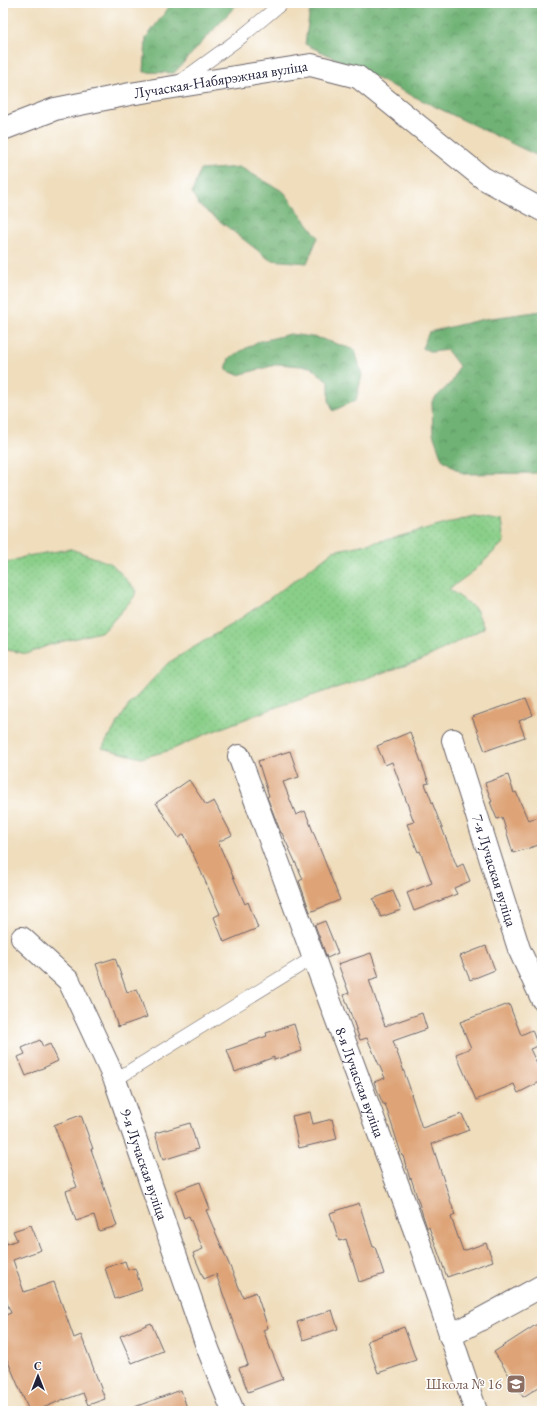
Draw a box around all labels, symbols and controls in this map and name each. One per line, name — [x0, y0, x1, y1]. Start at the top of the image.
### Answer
street label: Лучаская-Набярэжная вуліца — [132, 56, 309, 102]
street label: 7-я Лучаская вуліца — [468, 812, 521, 929]
street label: 8-я Лучаская вуліца — [331, 1024, 390, 1140]
street label: 9-я Лучаская вуліца — [117, 1106, 173, 1222]
north arrow — [18, 1356, 58, 1396]
text: С — [34, 1359, 42, 1373]
school or university icon: Школа № 16 — [505, 1373, 527, 1395]
place label: Школа № 16 — [426, 1374, 502, 1393]

